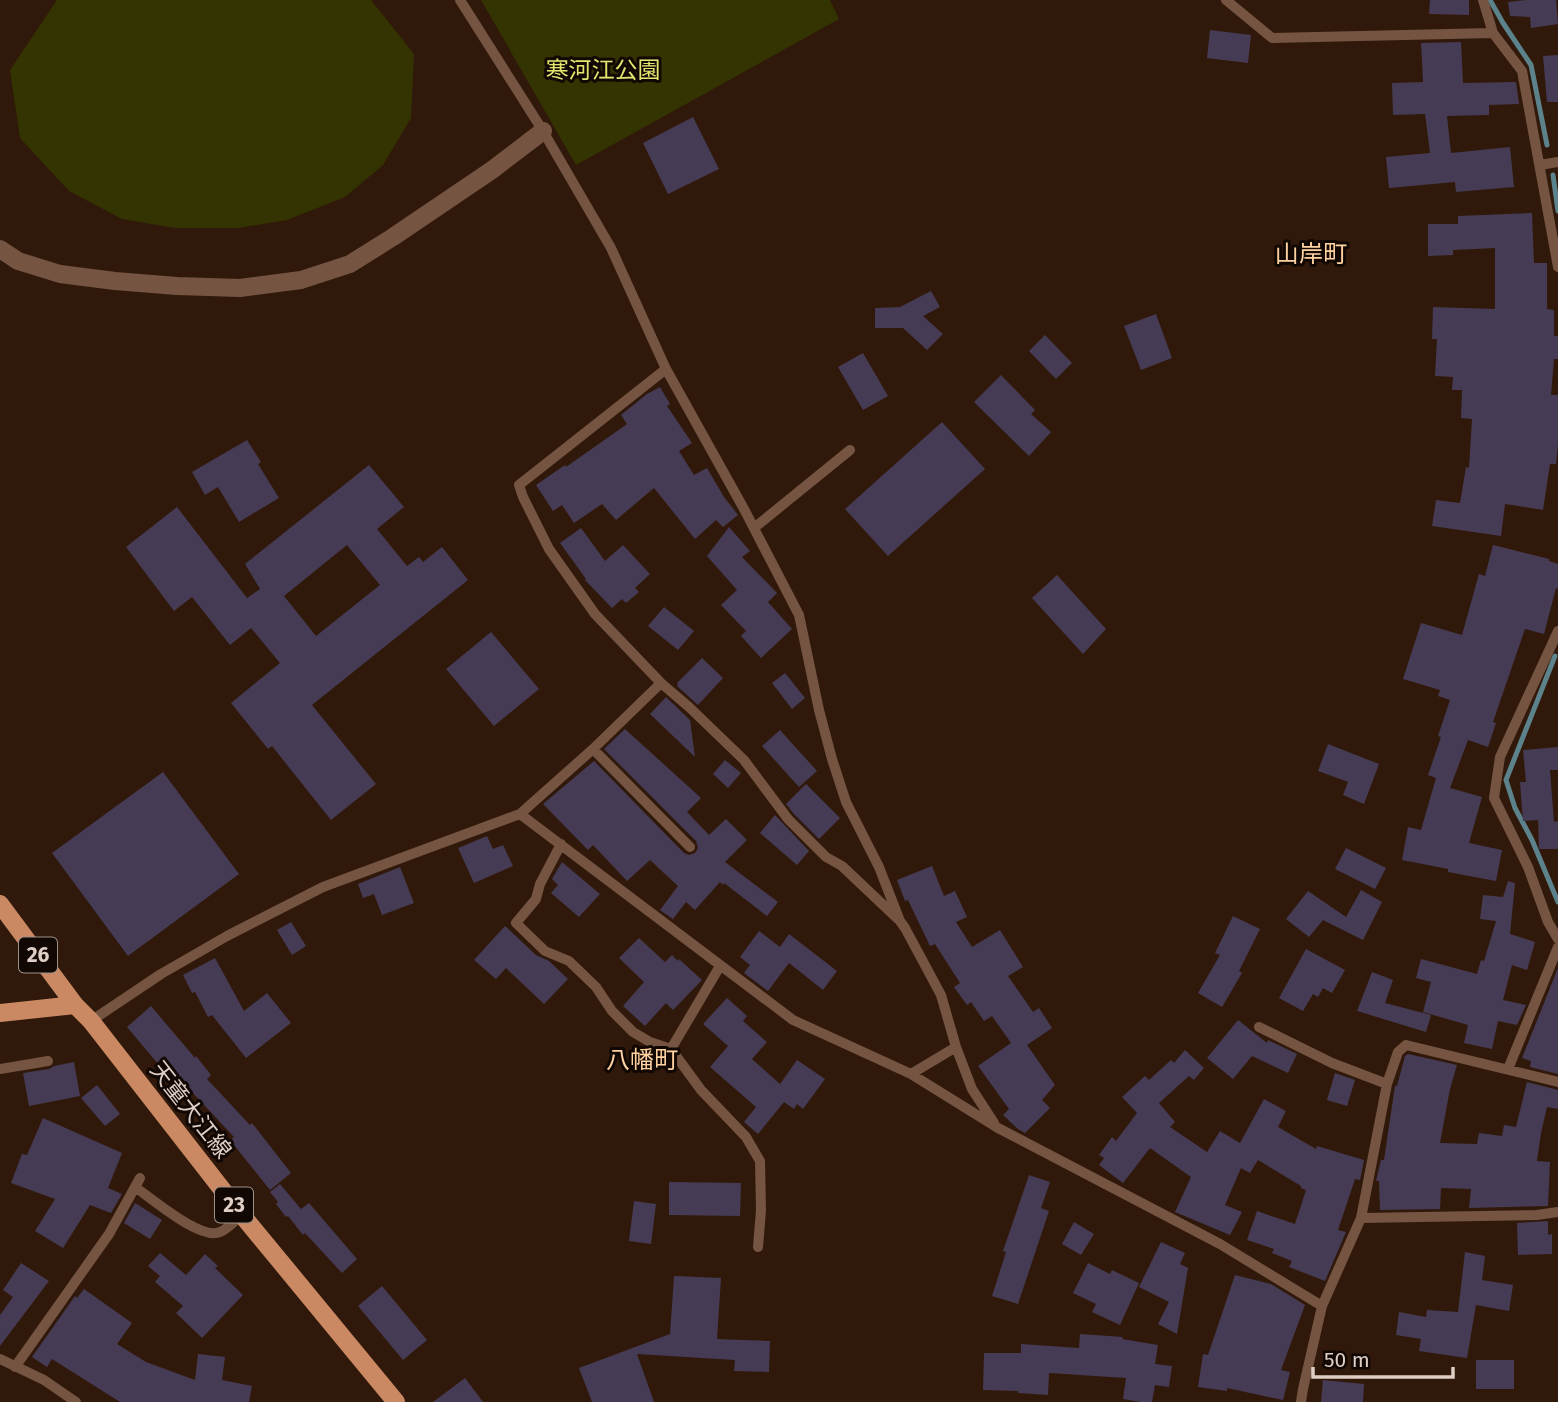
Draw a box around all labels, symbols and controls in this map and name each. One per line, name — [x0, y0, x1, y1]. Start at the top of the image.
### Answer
park label: 寒河江公園 — [546, 56, 661, 84]
district label: 山岸町 — [1275, 240, 1347, 268]
road number: 26 — [19, 937, 57, 972]
district label: 八幡町 — [606, 1046, 678, 1074]
street label: 天童大江線 — [145, 1056, 237, 1164]
road number: 23 — [215, 1188, 253, 1222]
scale bar — [1313, 1336, 1453, 1380]
text: 50 m — [1324, 1347, 1370, 1373]

